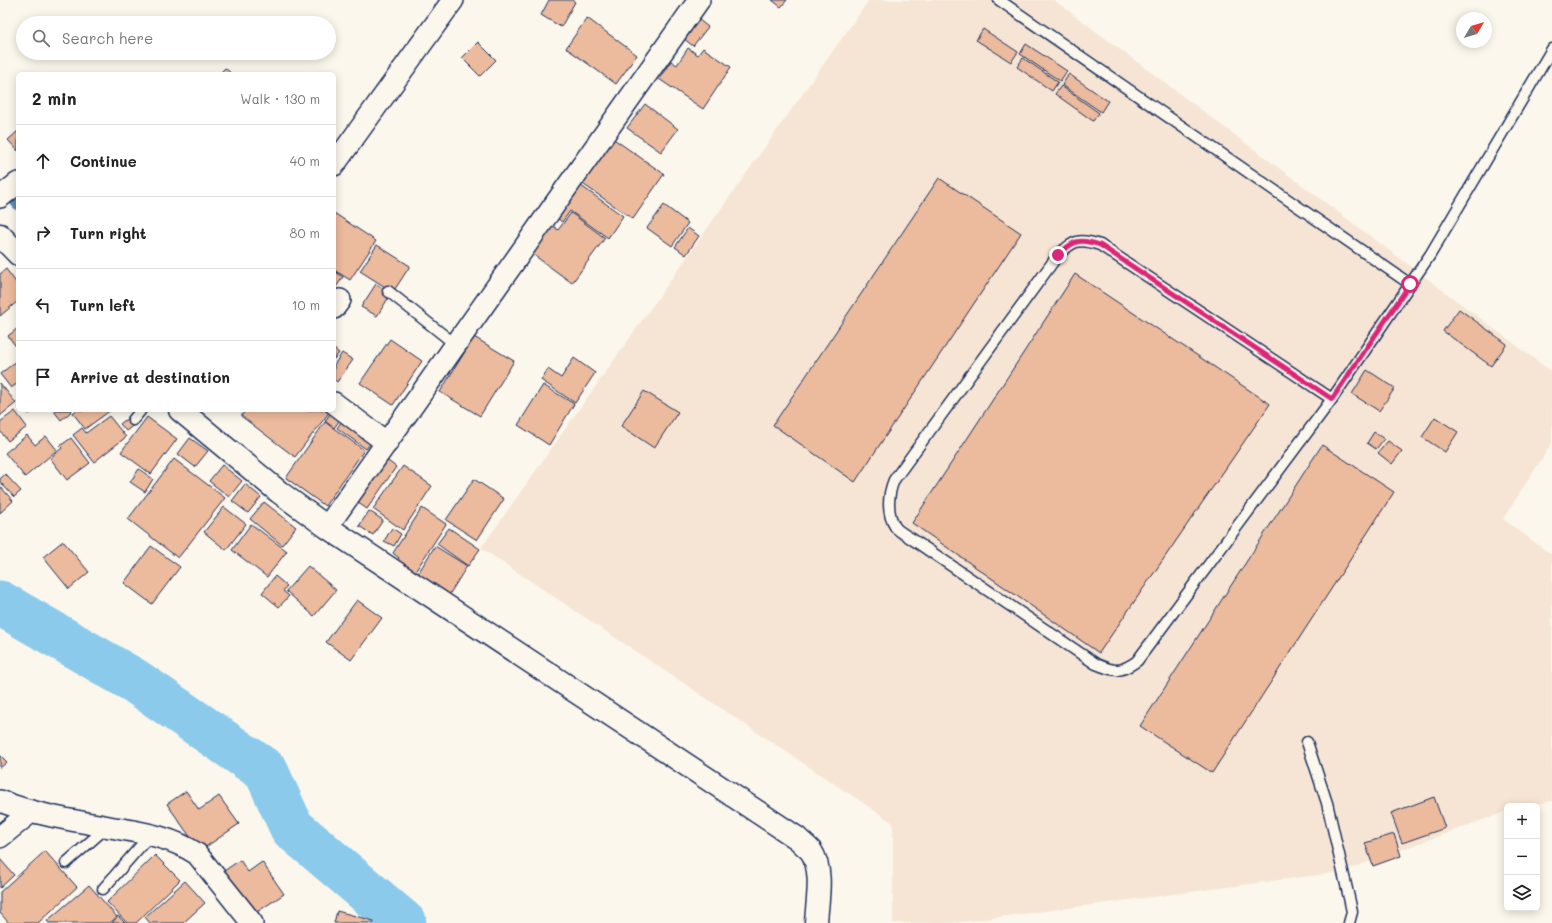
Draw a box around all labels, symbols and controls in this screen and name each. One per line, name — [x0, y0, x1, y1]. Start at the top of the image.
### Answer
north arrow — [1456, 12, 1492, 48]
search box — [16, 16, 336, 60]
icon: search — [30, 27, 52, 49]
text: Search here — [62, 28, 153, 48]
text: 2 min — [32, 87, 77, 109]
text: Walk · 130 m — [240, 90, 320, 107]
icon: ahead — [32, 150, 54, 172]
text: Continue — [70, 151, 137, 171]
text: 40 m — [290, 152, 320, 169]
icon: right — [32, 222, 54, 244]
text: Turn right — [70, 223, 147, 243]
text: 80 m — [290, 224, 320, 241]
route end — [1049, 246, 1067, 264]
route start — [1401, 275, 1419, 293]
icon: left — [32, 294, 54, 316]
text: Turn left — [70, 295, 135, 315]
text: 10 m — [292, 296, 320, 313]
icon: arrive — [32, 366, 54, 388]
text: Arrive at destination — [70, 367, 230, 387]
map controls — [1504, 803, 1540, 911]
button: + — [1504, 803, 1540, 839]
button: − — [1504, 839, 1540, 875]
button: layers — [1504, 875, 1540, 911]

